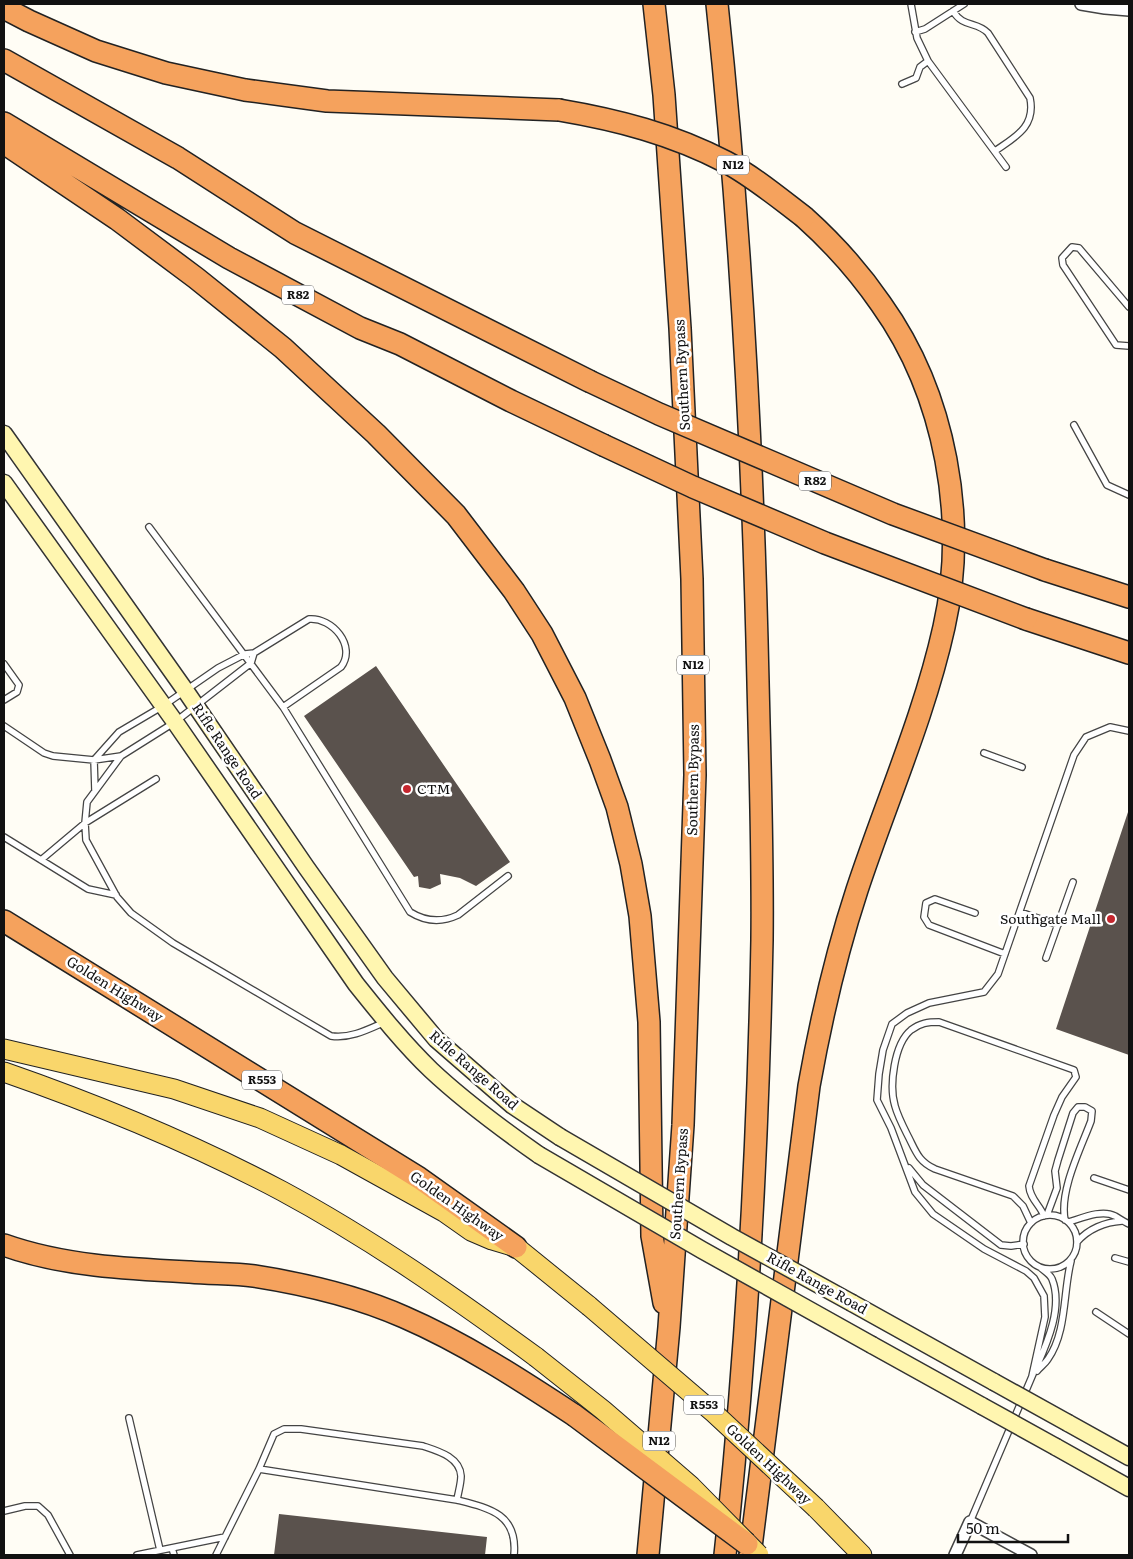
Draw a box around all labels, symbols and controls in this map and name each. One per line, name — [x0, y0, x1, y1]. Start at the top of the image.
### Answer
road number: N12 — [717, 156, 749, 174]
road number: R82 — [282, 286, 314, 304]
street label: Southern Bypass — [668, 319, 694, 431]
road number: R82 — [799, 472, 831, 491]
road number: N12 — [677, 656, 709, 674]
street label: Rifle Range Road — [188, 698, 268, 803]
street label: Southern Bypass — [681, 724, 703, 836]
place label: CTM — [417, 778, 451, 798]
marker: CTM — [401, 783, 413, 795]
place label: Southgate Mall — [1000, 908, 1101, 928]
marker: Southgate Mall — [1105, 913, 1117, 925]
street label: Golden Highway — [63, 950, 168, 1026]
street label: Rifle Range Road — [426, 1025, 524, 1114]
road number: R553 — [242, 1070, 282, 1090]
street label: Southern Bypass — [664, 1128, 692, 1240]
street label: Golden Highway — [407, 1165, 509, 1246]
street label: Rifle Range Road — [764, 1246, 872, 1318]
road number: R553 — [684, 1396, 724, 1414]
street label: Golden Highway — [723, 1418, 818, 1509]
road number: N12 — [643, 1432, 675, 1450]
scale bar — [958, 1512, 1068, 1544]
text: 50 m — [966, 1516, 1000, 1539]

